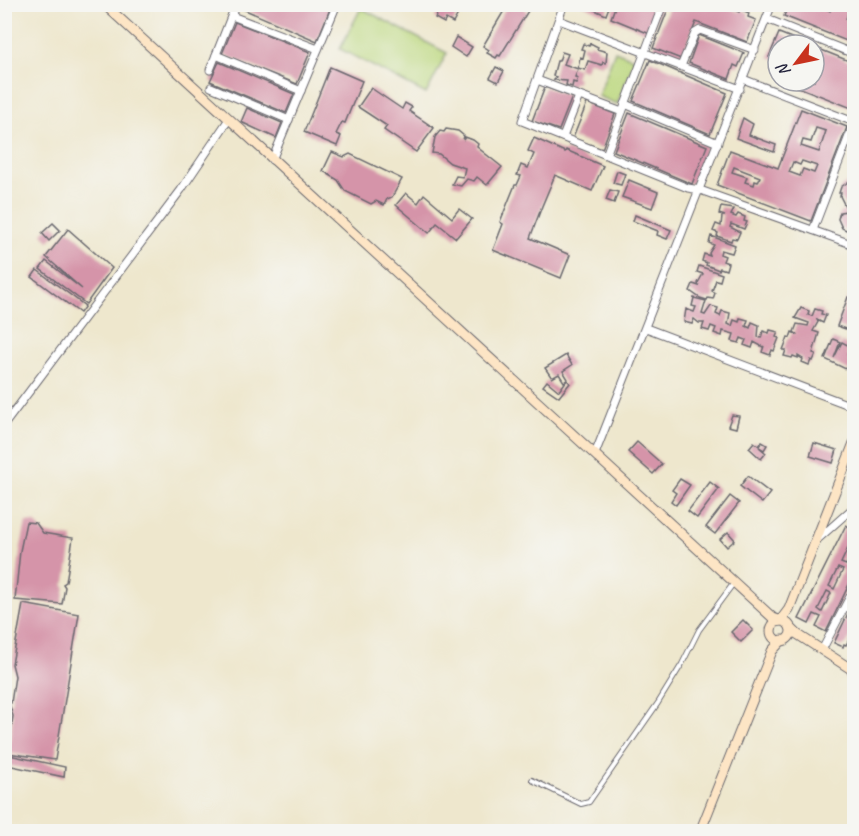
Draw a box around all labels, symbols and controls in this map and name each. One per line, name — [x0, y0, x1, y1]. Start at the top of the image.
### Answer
north arrow — [766, 33, 826, 93]
text: N — [771, 58, 795, 80]

